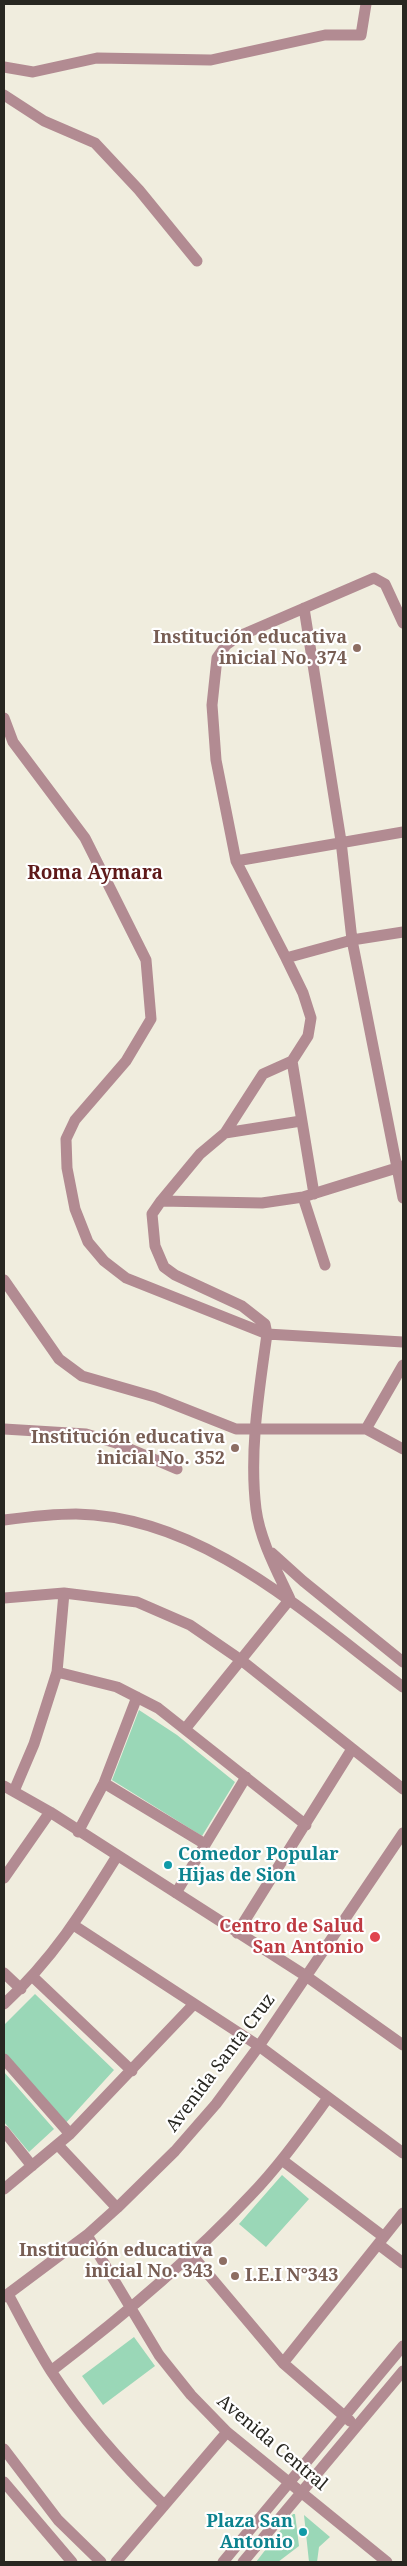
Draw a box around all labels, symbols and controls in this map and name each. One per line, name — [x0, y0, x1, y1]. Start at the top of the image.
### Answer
place label: Institución educativa inicial No. 374 — [153, 627, 347, 670]
marker: Institución educativa inicial No. 374 — [351, 642, 363, 654]
district label: Roma Aymara — [27, 863, 163, 885]
place label: Institución educativa inicial No. 352 — [31, 1427, 225, 1470]
marker: Institución educativa inicial No. 352 — [229, 1442, 241, 1454]
place label: Comedor Popular Hijas de Sion — [178, 1844, 339, 1886]
marker: Comedor Popular Hijas de Sion — [162, 1859, 174, 1871]
place label: Centro de Salud San Antonio — [219, 1916, 364, 1958]
marker: Centro de Salud San Antonio — [368, 1930, 382, 1944]
street label: Avenida Santa Cruz — [162, 1990, 280, 2136]
place label: Institución educativa inicial No. 343 — [19, 2240, 213, 2282]
marker: Institución educativa inicial No. 343 — [217, 2255, 229, 2267]
place label: I.E.I N°343 — [245, 2265, 338, 2287]
marker: I.E.I N°343 — [229, 2270, 241, 2282]
street label: Avenida Central — [212, 2391, 332, 2495]
place label: Plaza San Antonio — [206, 2511, 293, 2554]
marker: Plaza San Antonio — [297, 2526, 309, 2538]

